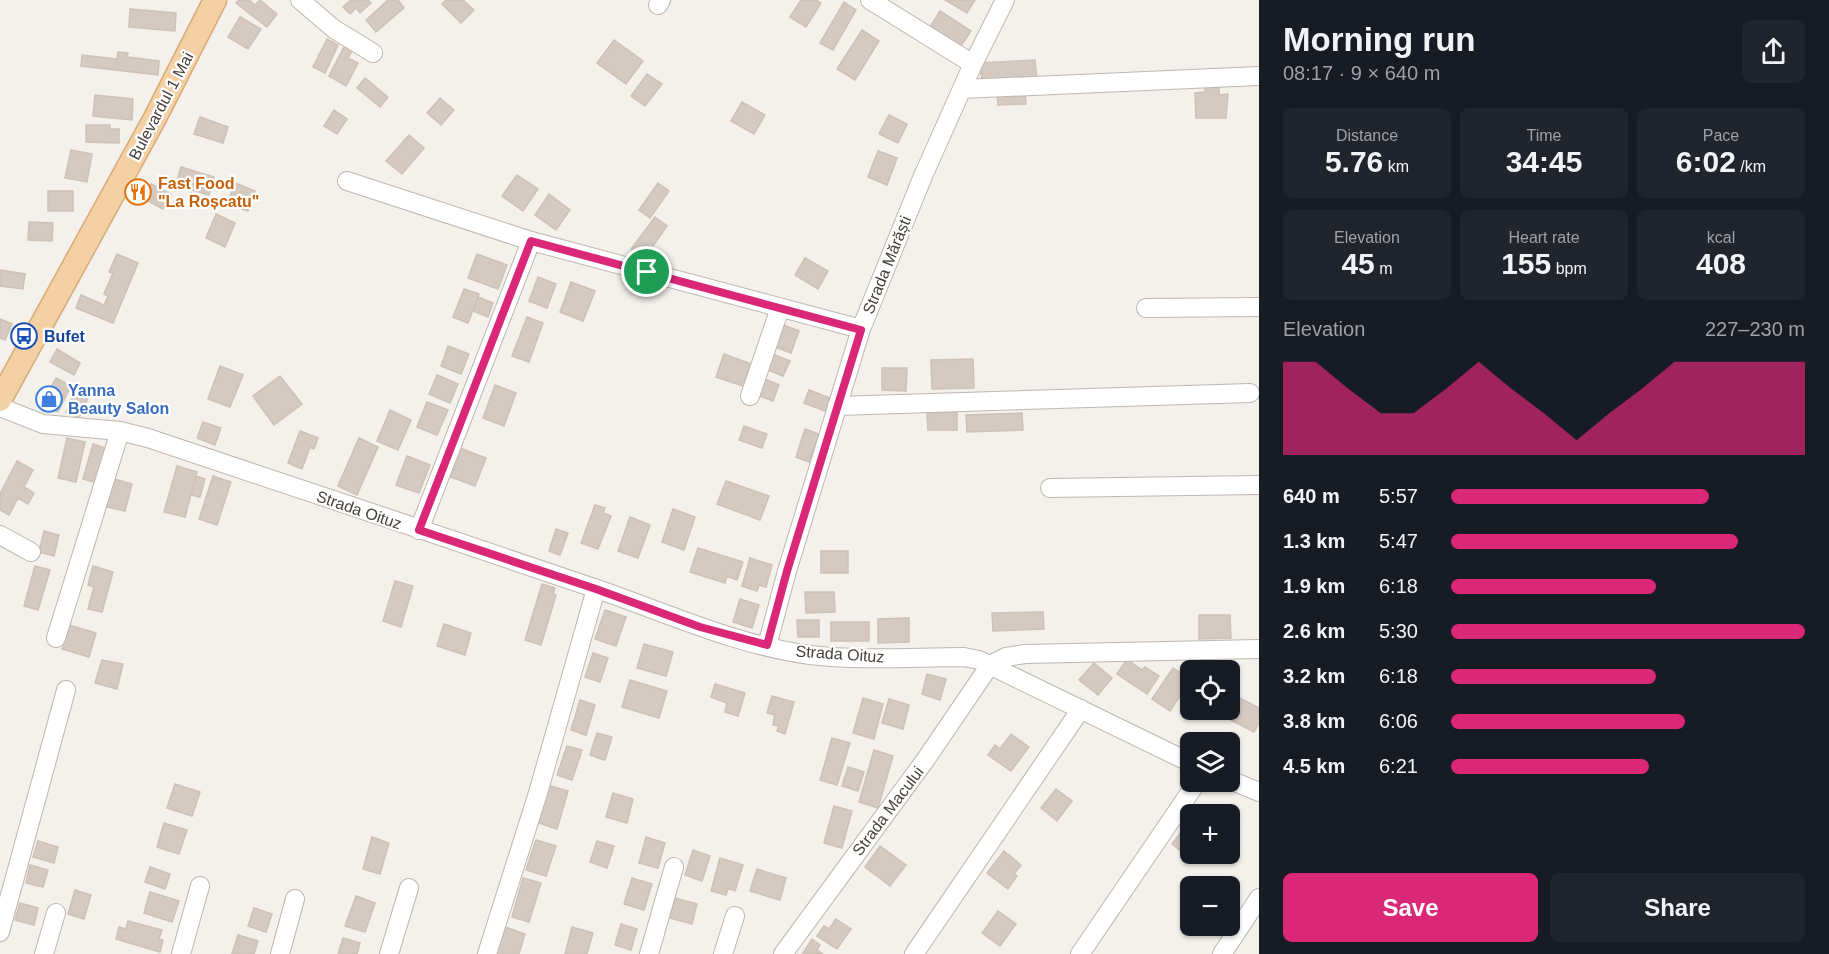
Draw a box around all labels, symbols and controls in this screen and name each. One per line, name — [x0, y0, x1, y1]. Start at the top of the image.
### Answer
button: share — [1742, 20, 1805, 83]
text: Morning run — [1283, 21, 1475, 58]
street label: Bulevardul 1 Mai — [126, 49, 196, 163]
text: 08:17 · 9 × 640 m — [1283, 62, 1440, 84]
text: Distance — [1336, 127, 1398, 144]
text: Time — [1527, 127, 1561, 144]
text: Pace — [1703, 127, 1739, 144]
text: 5.76 — [1325, 145, 1383, 178]
text: 34:45 — [1506, 145, 1582, 178]
text: 6:02 — [1676, 145, 1736, 178]
text: km — [1383, 158, 1409, 175]
text: /km — [1736, 158, 1766, 175]
place label: Fast Food "La Roșcatu" — [158, 175, 259, 210]
restaurant icon: Fast Food "La Roșcatu" — [123, 177, 153, 207]
street label: Strada Mărăști — [860, 214, 914, 316]
text: Elevation — [1334, 229, 1400, 246]
text: Heart rate — [1508, 229, 1580, 246]
text: kcal — [1707, 229, 1735, 246]
pin — [621, 246, 672, 297]
text: 45 — [1341, 247, 1375, 280]
text: 155 — [1501, 247, 1551, 280]
text: 408 — [1696, 247, 1746, 280]
icon: arrive — [630, 255, 663, 288]
text: m — [1375, 260, 1393, 277]
text: bpm — [1551, 260, 1587, 277]
text: Elevation — [1283, 318, 1365, 340]
text: 227–230 m — [1705, 318, 1805, 340]
bus stop icon: Bufet — [9, 321, 39, 351]
place label: Bufet — [44, 328, 86, 345]
place label: Yanna Beauty Salon — [68, 382, 169, 417]
shop icon: Yanna Beauty Salon — [34, 384, 64, 414]
text: 640 m — [1283, 485, 1340, 507]
text: 5:57 — [1379, 485, 1418, 507]
street label: Strada Oituz — [314, 487, 404, 533]
text: 1.3 km — [1283, 530, 1345, 552]
text: 5:47 — [1379, 530, 1418, 552]
text: 1.9 km — [1283, 575, 1345, 597]
text: 6:18 — [1379, 575, 1418, 597]
text: 2.6 km — [1283, 620, 1345, 642]
text: 5:30 — [1379, 620, 1418, 642]
street label: Strada Oituz — [795, 642, 885, 666]
map controls — [1180, 660, 1240, 936]
button: locate — [1180, 660, 1240, 720]
text: 3.2 km — [1283, 665, 1345, 687]
text: 6:18 — [1379, 665, 1418, 687]
text: 3.8 km — [1283, 710, 1345, 732]
text: 6:06 — [1379, 710, 1418, 732]
button: layers — [1180, 732, 1240, 792]
text: 4.5 km — [1283, 755, 1345, 777]
text: 6:21 — [1379, 755, 1418, 777]
street label: Strada Macului — [849, 763, 927, 859]
button: + — [1180, 804, 1240, 864]
button: Save — [1283, 873, 1538, 942]
button: Share — [1550, 873, 1805, 942]
button: − — [1180, 876, 1240, 936]

